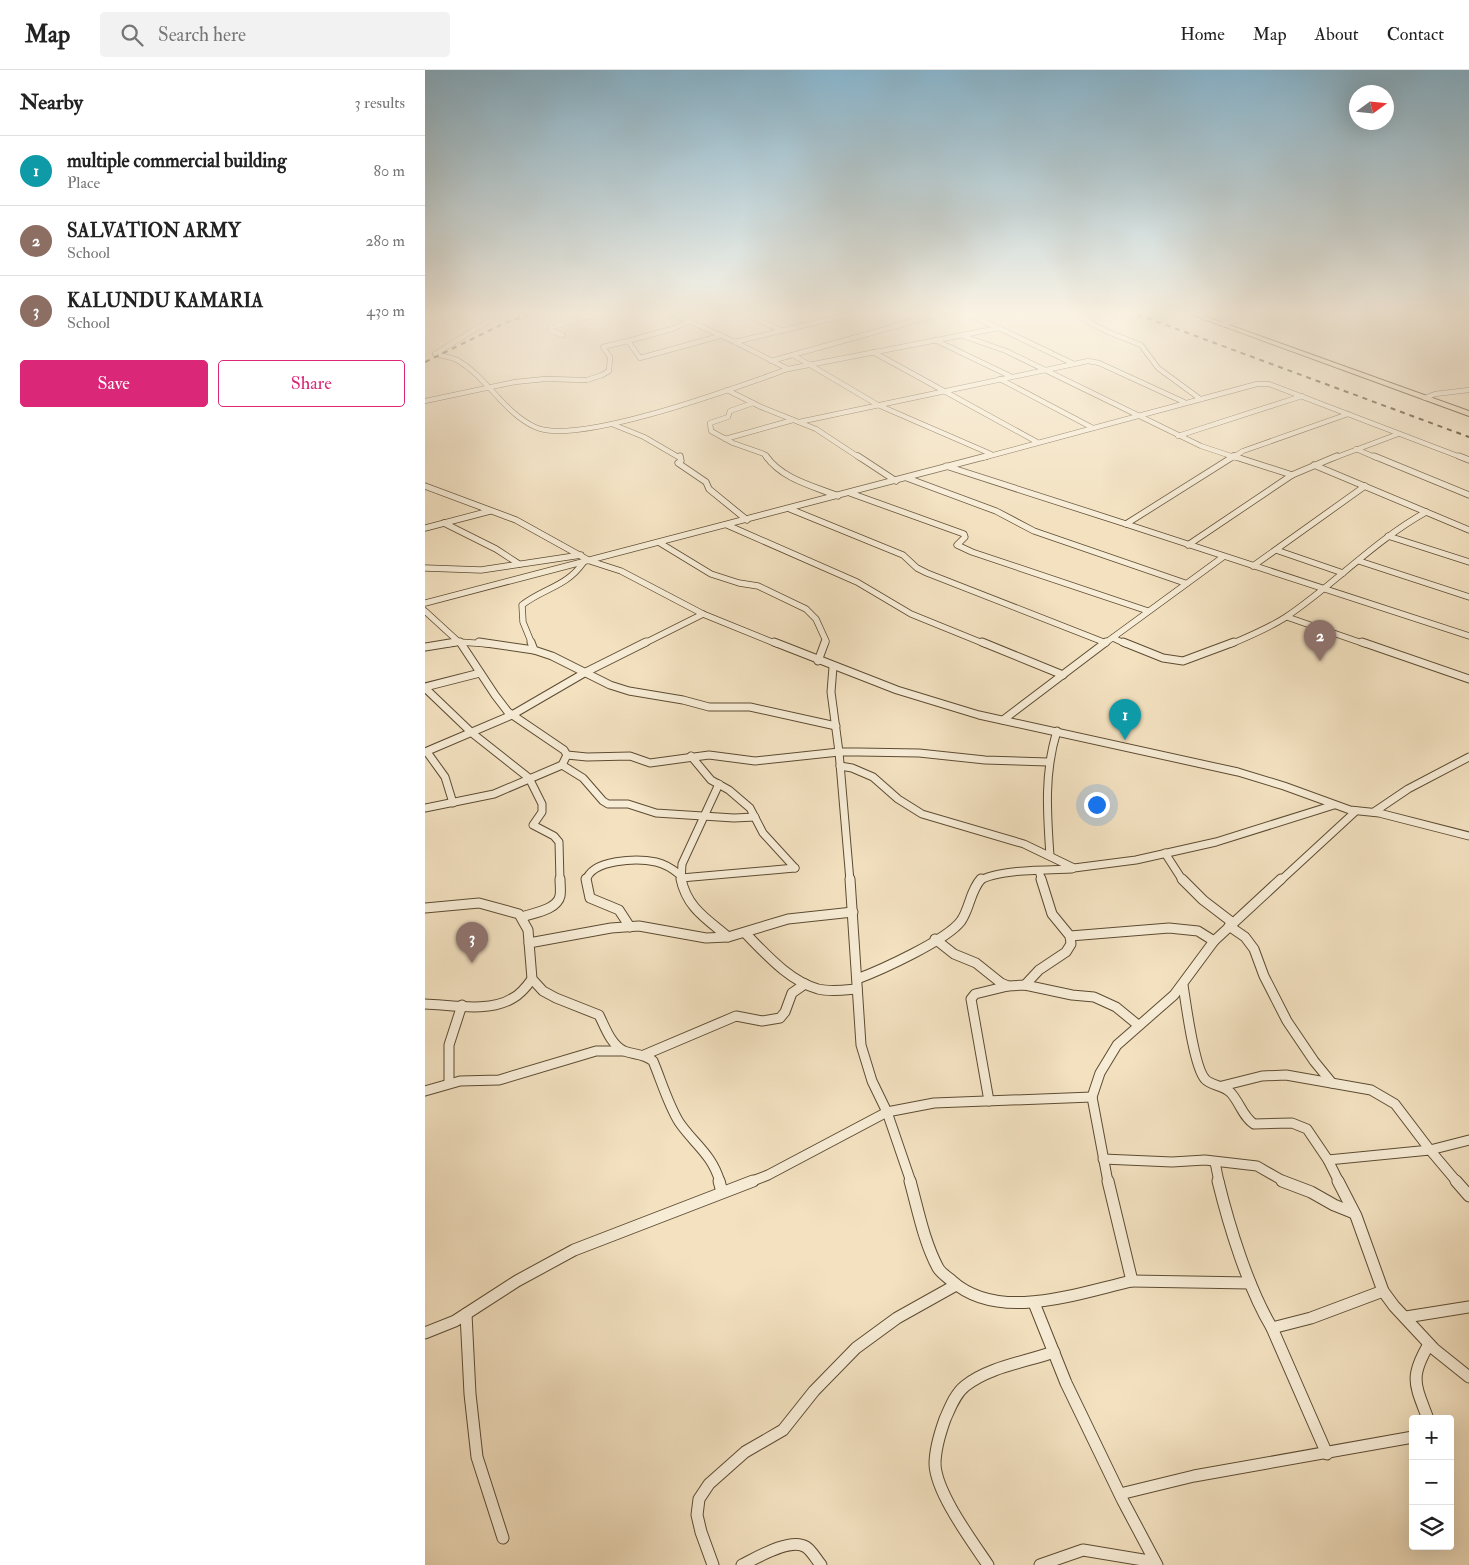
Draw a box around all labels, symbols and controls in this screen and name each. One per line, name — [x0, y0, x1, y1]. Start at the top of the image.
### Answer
search box — [100, 12, 450, 57]
text: Map — [25, 19, 70, 50]
icon: search — [118, 21, 146, 49]
text: Search here — [158, 23, 246, 47]
text: Home — [1180, 23, 1225, 46]
text: Map — [1253, 23, 1287, 46]
text: About — [1315, 23, 1359, 46]
text: Contact — [1387, 23, 1444, 46]
north arrow — [1349, 85, 1394, 130]
text: Nearby — [20, 89, 83, 116]
text: 3 results — [354, 93, 405, 113]
text: multiple commercial building — [67, 149, 287, 173]
text: 1 — [33, 161, 39, 181]
text: 80 m — [374, 161, 405, 181]
text: Place — [67, 173, 100, 193]
text: SALVATION ARMY — [67, 219, 241, 243]
text: 2 — [32, 231, 40, 251]
text: 280 m — [365, 231, 405, 251]
text: School — [67, 243, 110, 263]
text: KALUNDU KAMARIA — [67, 289, 263, 313]
text: 3 — [33, 301, 39, 321]
text: 430 m — [366, 301, 405, 321]
text: School — [67, 313, 110, 333]
button: Save — [20, 360, 208, 407]
button: Share — [218, 360, 405, 407]
pin: 2 — [1304, 620, 1336, 661]
pin: 1 — [1109, 699, 1141, 740]
your location — [1084, 792, 1110, 818]
pin: 3 — [456, 922, 488, 963]
map controls — [1409, 1415, 1454, 1550]
button: + — [1409, 1415, 1454, 1460]
button: − — [1409, 1460, 1454, 1505]
button: layers — [1409, 1505, 1454, 1550]

